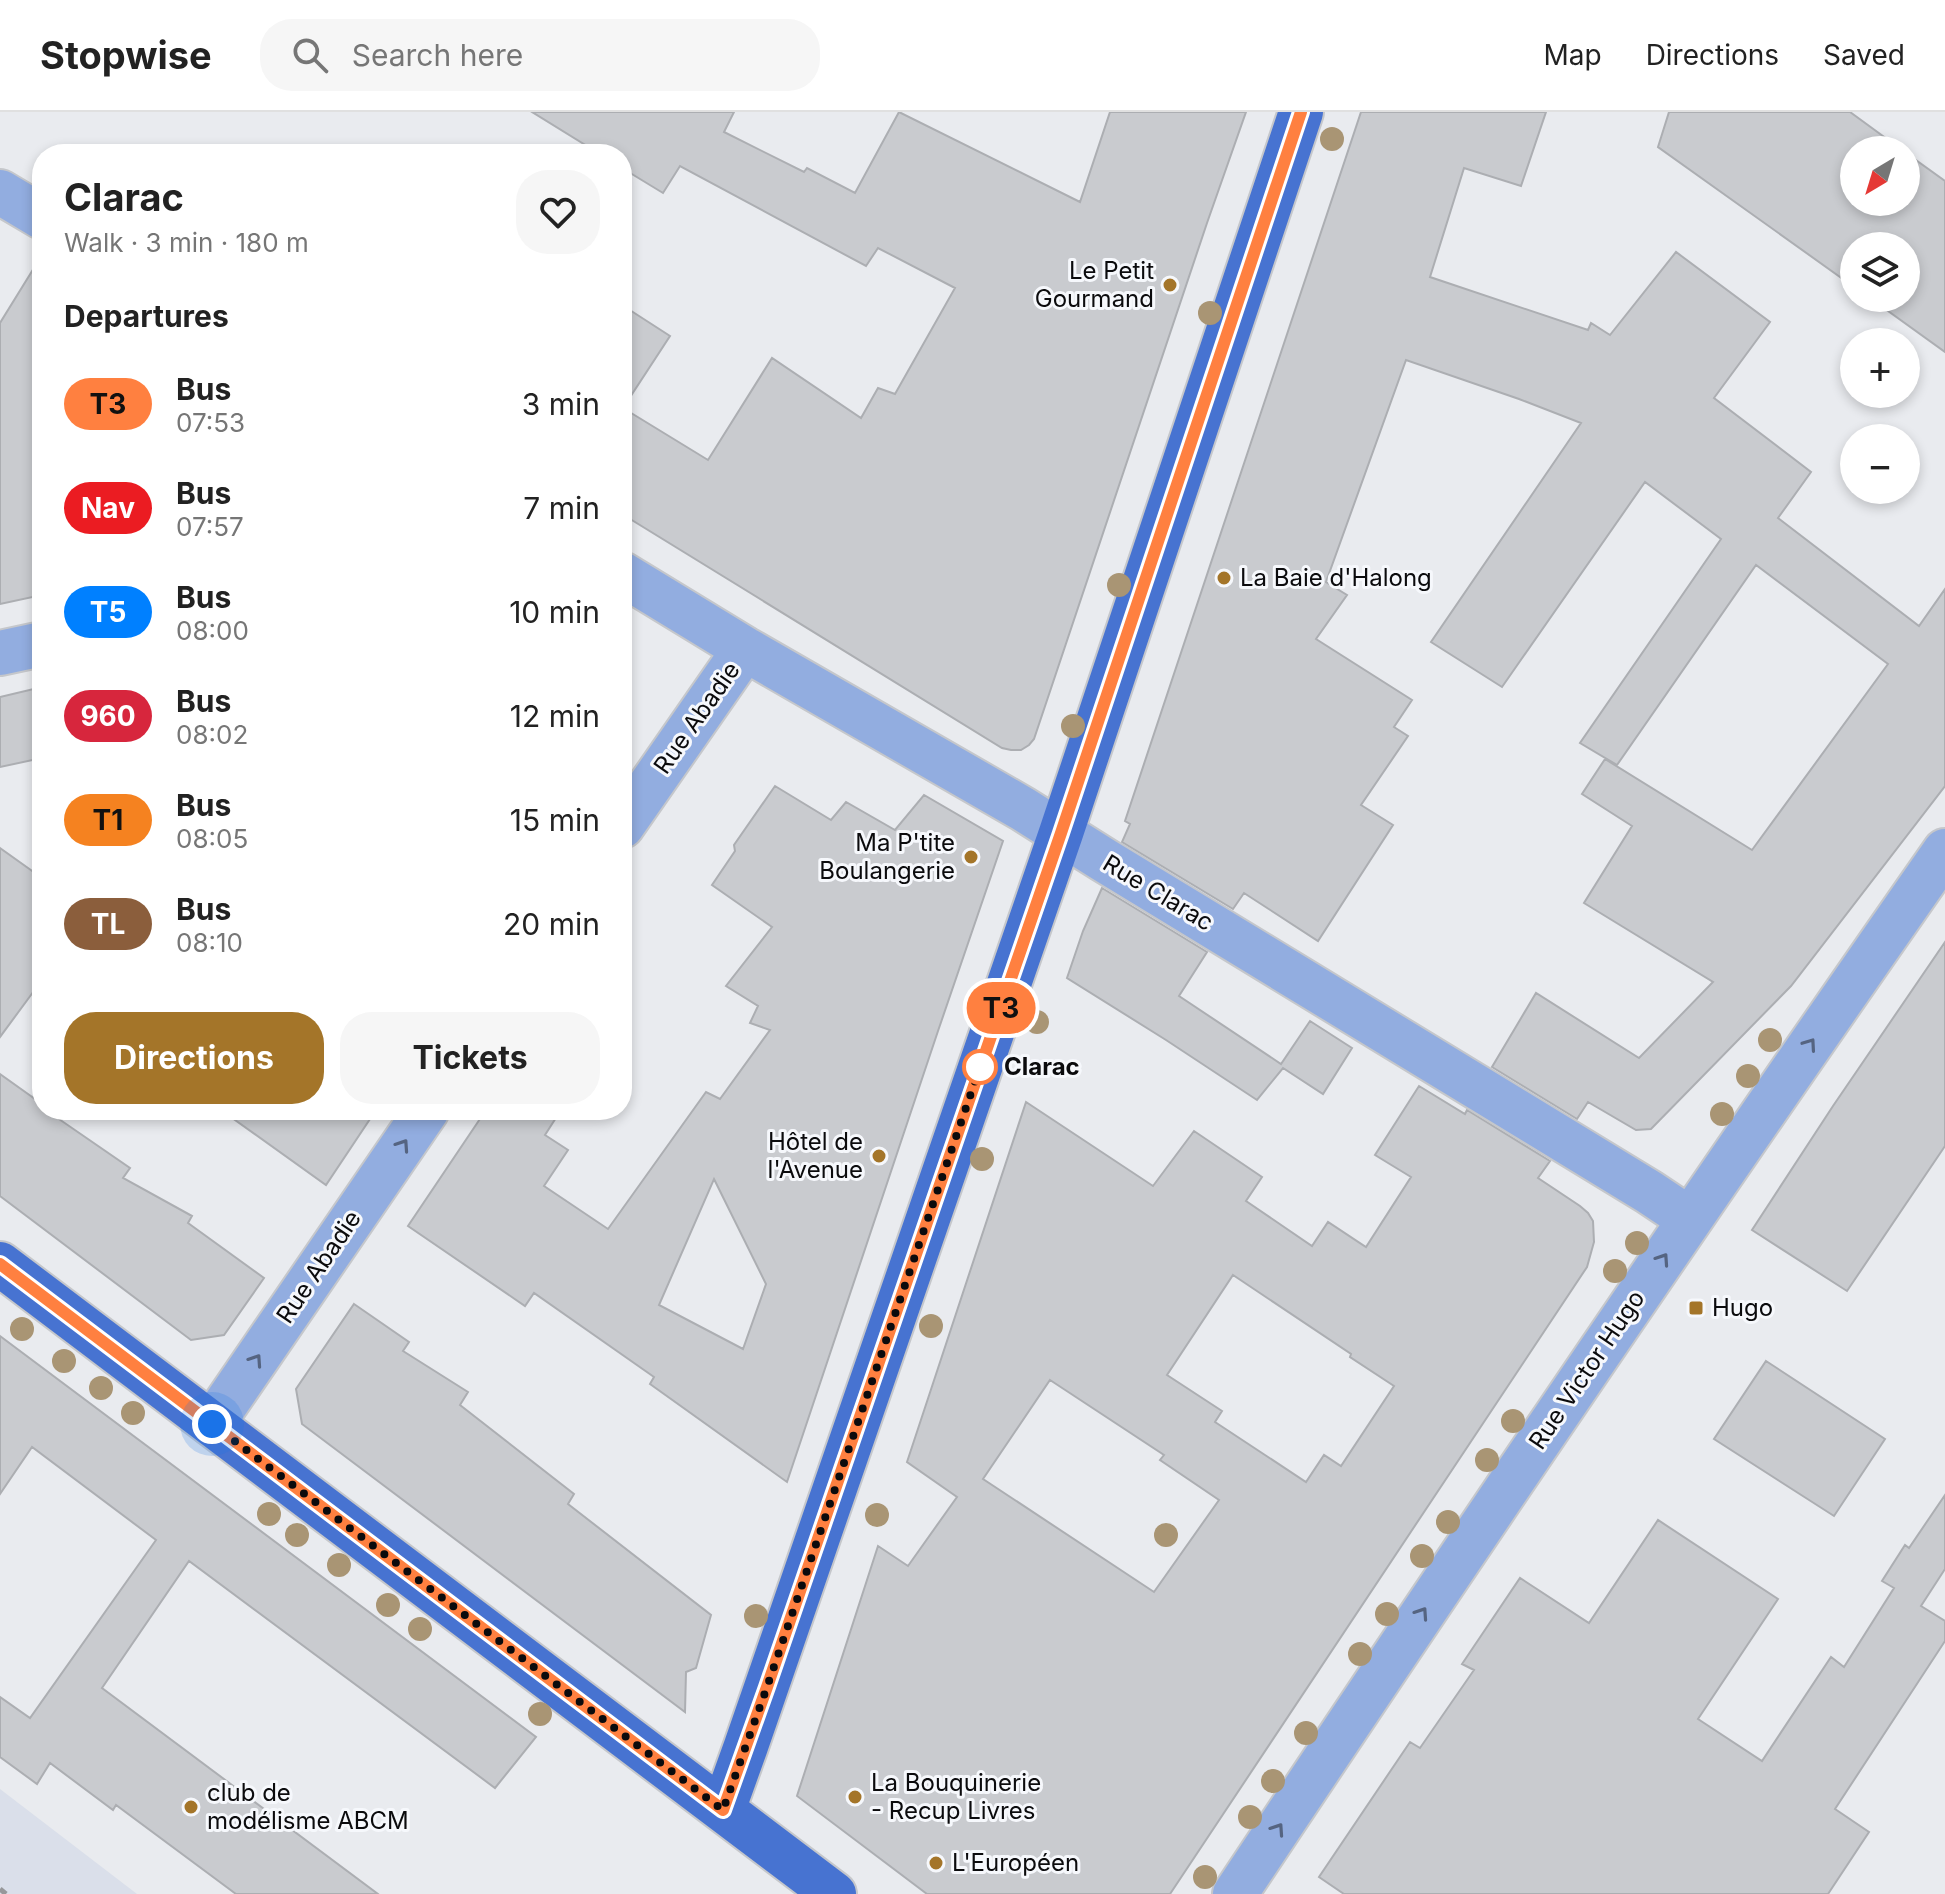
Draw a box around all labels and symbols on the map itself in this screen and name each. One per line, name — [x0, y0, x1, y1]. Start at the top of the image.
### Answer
north arrow — [1840, 136, 1920, 216]
place label: Le Petit Gourmand — [1035, 256, 1154, 313]
marker: Le Petit Gourmand — [1161, 276, 1179, 294]
place label: La Baie d'Halong — [1240, 563, 1432, 592]
marker: La Baie d'Halong — [1215, 569, 1233, 587]
street label: Rue Abadie — [647, 656, 746, 779]
place label: Ma P'tite Boulangerie — [819, 828, 955, 885]
marker: Ma P'tite Boulangerie — [962, 848, 980, 866]
street label: Rue Clarac — [1098, 848, 1219, 937]
line badge: T3 — [965, 982, 1037, 1034]
one-way arrow — [1800, 1039, 1815, 1053]
marker: Clarac — [963, 1050, 997, 1084]
place label: Clarac — [1004, 1052, 1080, 1081]
place label: Hôtel de l'Avenue — [768, 1127, 863, 1184]
one-way arrow — [393, 1140, 408, 1154]
marker: Hôtel de l'Avenue — [870, 1147, 888, 1165]
street label: Rue Abadie — [270, 1205, 367, 1329]
one-way arrow — [1653, 1253, 1668, 1267]
street label: Rue Victor Hugo — [1523, 1285, 1650, 1455]
place label: Hugo — [1712, 1293, 1773, 1322]
marker: Hugo — [1687, 1299, 1705, 1317]
one-way arrow — [246, 1354, 261, 1368]
your location — [192, 1404, 232, 1444]
one-way arrow — [1413, 1607, 1428, 1621]
place label: La Bouquinerie - Recup Livres — [871, 1768, 1041, 1825]
place label: club de modélisme ABCM — [207, 1778, 409, 1835]
marker: La Bouquinerie - Recup Livres — [846, 1788, 864, 1806]
marker: club de modélisme ABCM — [182, 1798, 200, 1816]
one-way arrow — [1268, 1823, 1283, 1838]
place label: L'Européen — [952, 1848, 1079, 1877]
marker: L'Européen — [927, 1854, 945, 1872]

